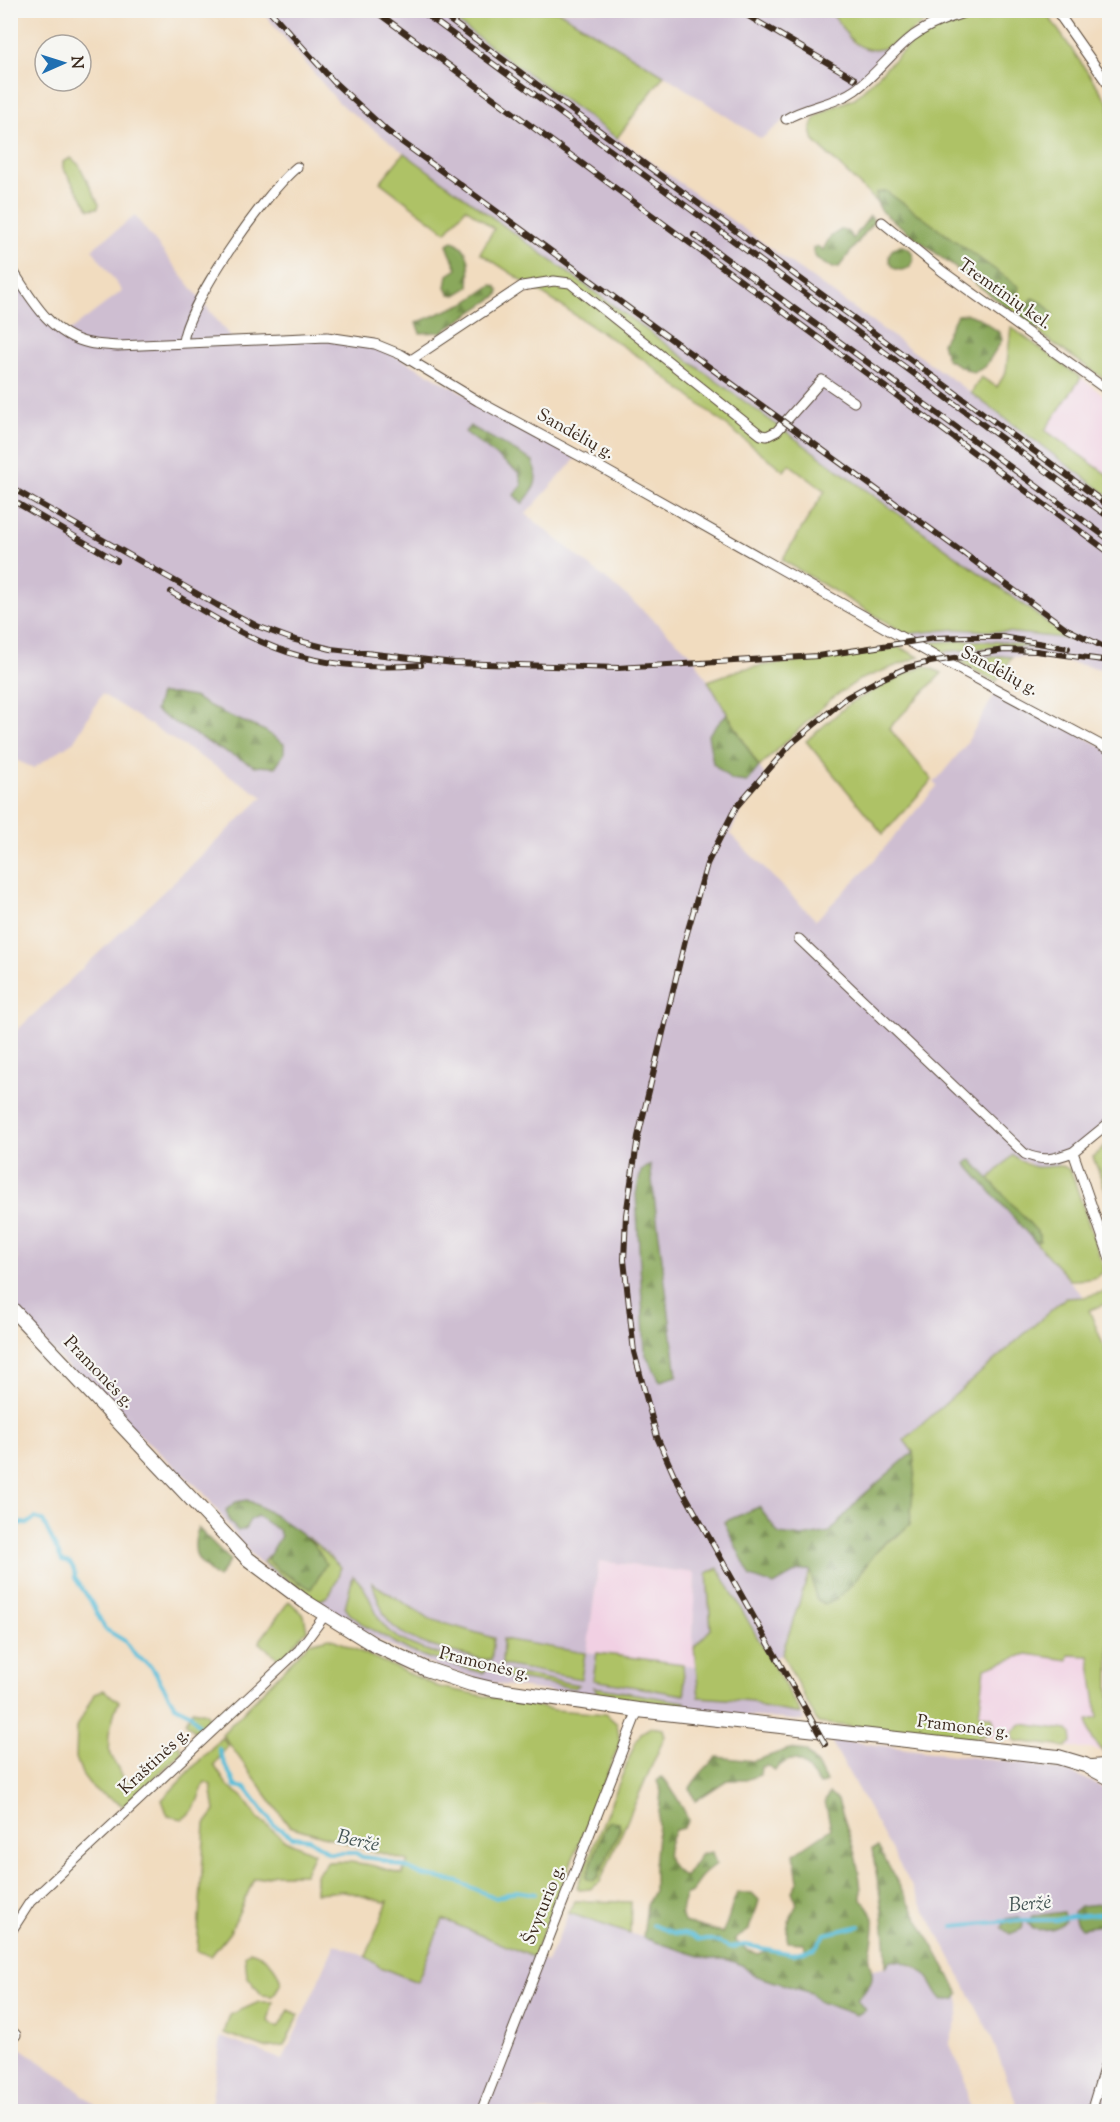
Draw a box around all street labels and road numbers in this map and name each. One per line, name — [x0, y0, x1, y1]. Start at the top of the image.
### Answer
street label: Tremtinių kel. — [952, 253, 1056, 337]
street label: Sandėlių g. — [531, 403, 619, 467]
street label: Sandėlių g. — [955, 640, 1043, 704]
street label: Pramonės g. — [56, 1331, 140, 1415]
street label: Pramonės g. — [436, 1641, 532, 1689]
street label: Pramonės g. — [915, 1709, 1011, 1747]
street label: Kraštinės g. — [114, 1722, 196, 1802]
street label: Švyturio g. — [517, 1861, 573, 1949]

